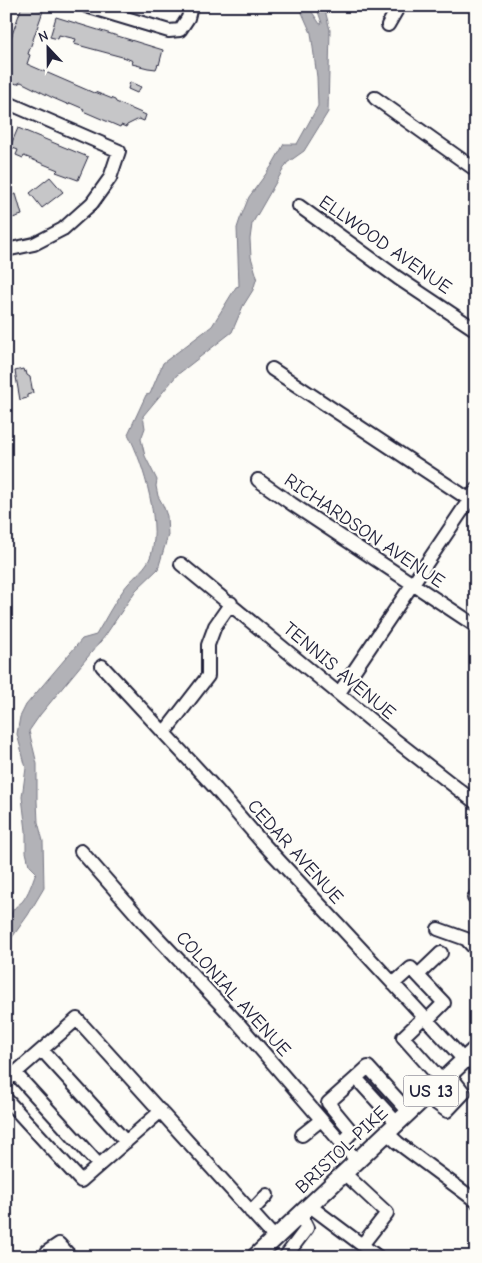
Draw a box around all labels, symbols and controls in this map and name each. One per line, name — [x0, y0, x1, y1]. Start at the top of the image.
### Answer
north arrow — [22, 22, 72, 72]
text: N — [36, 27, 51, 46]
street label: ELLWOOD AVENUE — [315, 191, 456, 299]
street label: RICHARDSON AVENUE — [280, 469, 449, 593]
street label: TENNIS AVENUE — [279, 617, 400, 724]
street label: CEDAR AVENUE — [243, 795, 348, 908]
street label: COLONIAL AVENUE — [171, 927, 295, 1061]
road number: US 13 — [404, 1076, 458, 1106]
street label: BRISTOL PIKE — [291, 1101, 392, 1198]

